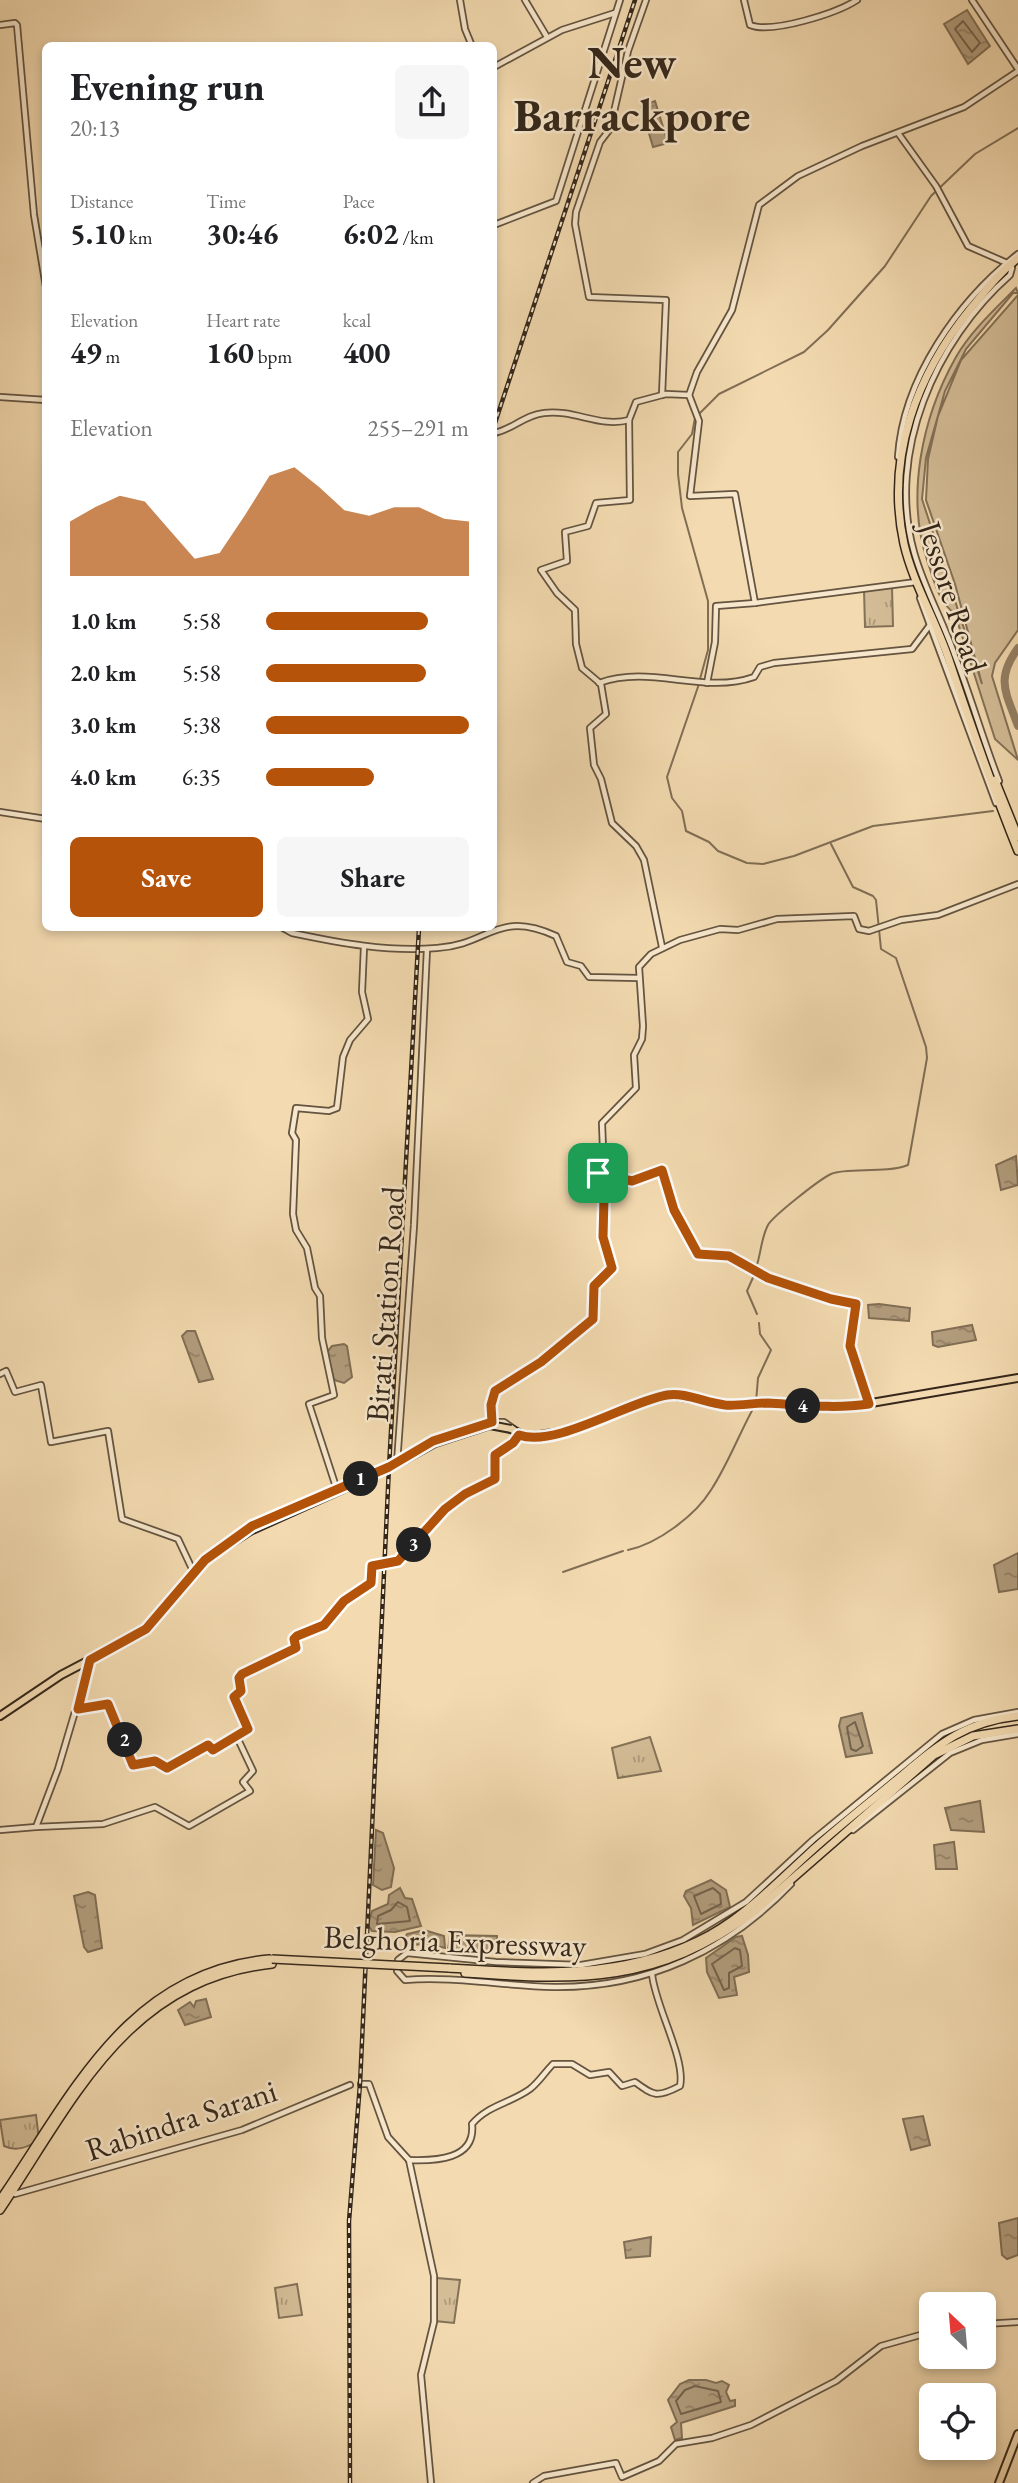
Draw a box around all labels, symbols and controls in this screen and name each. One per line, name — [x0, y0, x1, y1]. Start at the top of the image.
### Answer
district label: New Barrackpore — [514, 32, 750, 145]
text: Evening run — [70, 62, 265, 111]
button: share — [395, 65, 469, 139]
text: 20:13 — [70, 113, 120, 143]
text: Distance — [70, 189, 133, 214]
text: Time — [206, 189, 246, 214]
text: Pace — [343, 189, 375, 214]
text: 5.10 — [70, 214, 125, 253]
text: 30:46 — [206, 214, 278, 253]
text: 6:02 — [343, 214, 399, 253]
text: km — [125, 225, 153, 250]
text: /km — [399, 225, 434, 250]
text: Elevation — [70, 308, 138, 333]
text: Heart rate — [206, 308, 280, 333]
text: kcal — [343, 308, 371, 333]
text: 49 — [70, 333, 102, 372]
text: 160 — [206, 333, 254, 372]
text: 400 — [343, 333, 390, 372]
text: m — [102, 344, 120, 369]
text: bpm — [254, 344, 292, 369]
text: Elevation — [70, 413, 153, 443]
text: 255–291 m — [368, 413, 469, 443]
street label: Jessore Road — [908, 513, 997, 679]
text: 1.0 km — [70, 606, 137, 636]
text: 5:58 — [182, 606, 221, 636]
text: 2.0 km — [70, 658, 137, 688]
text: 5:58 — [182, 658, 221, 688]
text: 3.0 km — [70, 710, 137, 740]
text: 5:38 — [182, 710, 221, 740]
text: 4.0 km — [70, 762, 137, 792]
text: 6:35 — [182, 762, 221, 792]
button: Save — [70, 837, 263, 917]
button: Share — [277, 837, 469, 917]
pin — [568, 1143, 628, 1203]
icon: arrive — [579, 1154, 617, 1192]
street label: Birati Station Road — [356, 1184, 414, 1423]
pin: 4 — [786, 1388, 820, 1424]
text: 4 — [797, 1393, 808, 1418]
pin: 1 — [344, 1462, 378, 1496]
text: 1 — [355, 1466, 366, 1491]
pin: 3 — [396, 1528, 432, 1562]
text: 3 — [408, 1532, 419, 1557]
pin: 2 — [108, 1722, 142, 1758]
text: 2 — [119, 1727, 130, 1752]
street label: Belghoria Expressway — [323, 1915, 588, 1967]
street label: Rabindra Sarani — [80, 2069, 282, 2171]
north arrow — [919, 2292, 996, 2370]
map controls — [919, 2292, 996, 2460]
button: locate — [919, 2383, 996, 2460]

